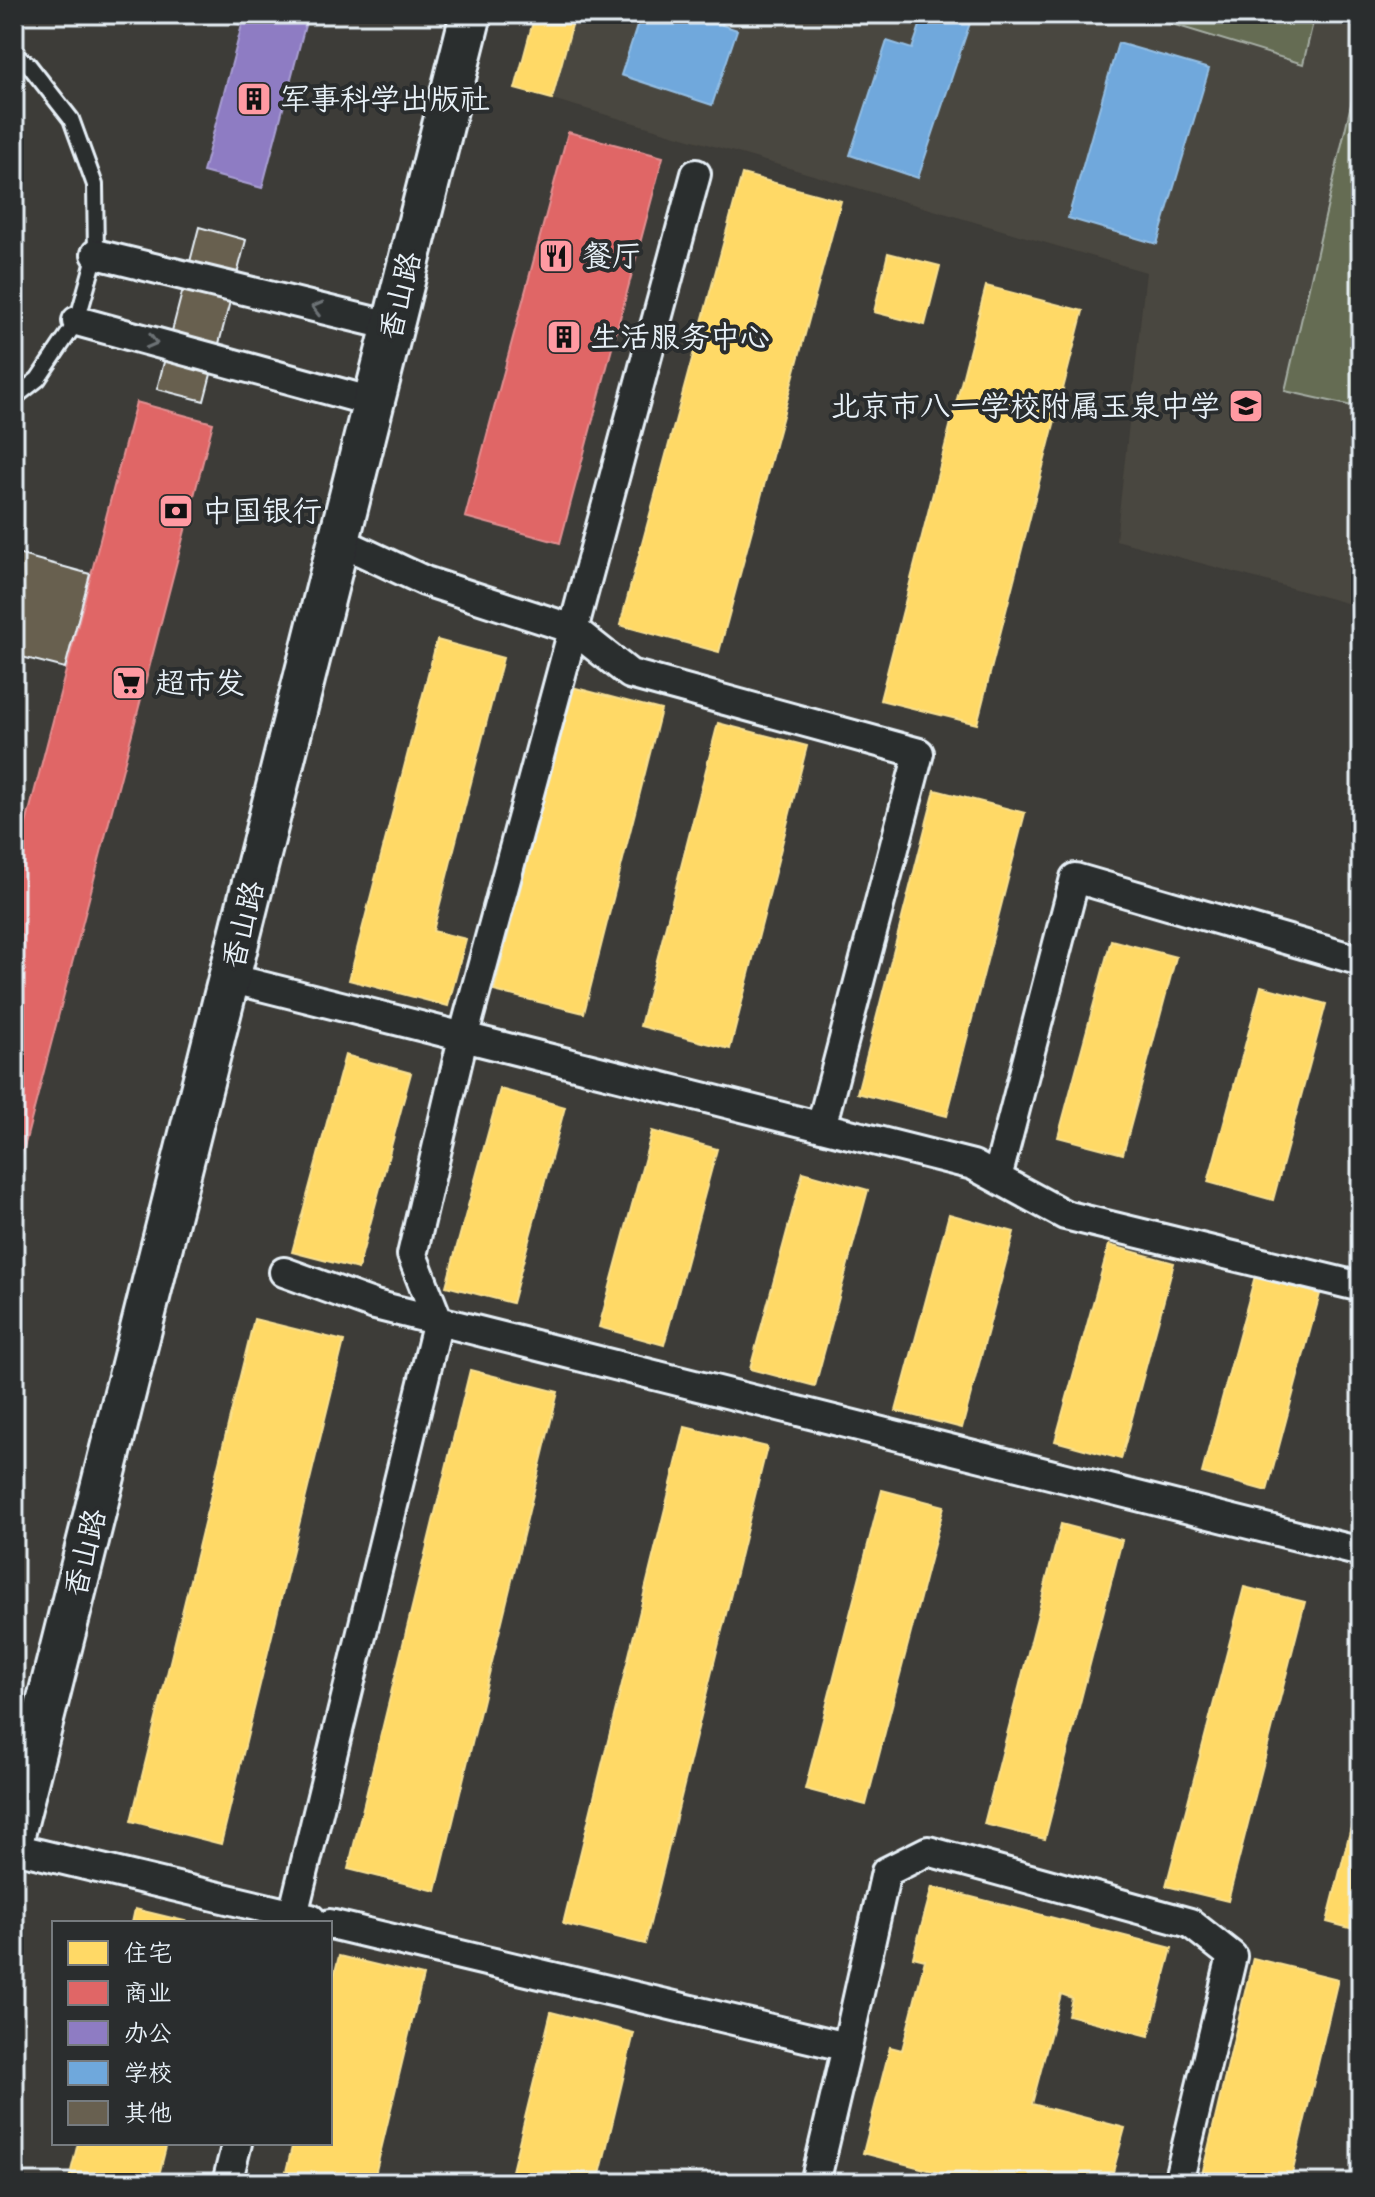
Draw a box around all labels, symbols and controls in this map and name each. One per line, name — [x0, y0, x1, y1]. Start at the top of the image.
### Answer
building icon: 军事科学出版社 — [235, 80, 273, 118]
place label: 军事科学出版社 — [280, 84, 490, 121]
restaurant icon: 餐厅 — [537, 237, 575, 275]
place label: 餐厅 — [582, 241, 642, 278]
street label: 香山路 — [375, 249, 432, 345]
one-way arrow — [310, 300, 324, 317]
building icon: 生活服务中心 — [545, 318, 583, 356]
place label: 生活服务中心 — [590, 321, 770, 359]
one-way arrow — [145, 332, 159, 349]
school or university icon: 北京市八一学校附属玉泉中学 — [1227, 387, 1265, 425]
place label: 北京市八一学校附属玉泉中学 — [830, 390, 1220, 428]
bank icon: 中国银行 — [157, 492, 195, 530]
place label: 中国银行 — [202, 495, 322, 533]
supermarket icon: 超市发 — [110, 664, 148, 702]
place label: 超市发 — [155, 668, 245, 705]
street label: 香山路 — [218, 878, 275, 974]
street label: 香山路 — [60, 1506, 117, 1602]
legend — [52, 1921, 332, 2145]
text: 住宅 — [124, 1941, 172, 1971]
text: 商业 — [124, 1981, 172, 2011]
text: 办公 — [124, 2021, 172, 2051]
text: 学校 — [124, 2061, 172, 2091]
text: 其他 — [124, 2101, 172, 2131]

